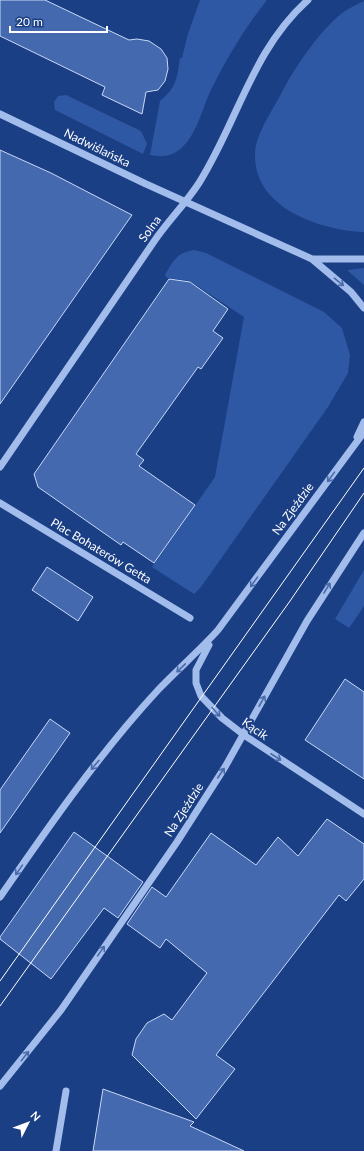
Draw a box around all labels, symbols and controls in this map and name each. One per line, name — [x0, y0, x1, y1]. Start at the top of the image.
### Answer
scale bar — [10, 8, 107, 34]
text: 20 m — [16, 14, 43, 29]
street label: Nadwiślańska — [62, 125, 133, 170]
street label: Solna — [135, 213, 164, 245]
one-way arrow — [334, 278, 345, 287]
one-way arrow — [327, 471, 335, 482]
street label: Na Zjeździe — [269, 480, 317, 538]
street label: Plac Bohaterów Getta — [48, 515, 154, 587]
one-way arrow — [250, 576, 258, 587]
one-way arrow — [323, 583, 331, 594]
one-way arrow — [176, 663, 186, 673]
one-way arrow — [259, 695, 267, 707]
one-way arrow — [211, 706, 220, 716]
street label: Kącik — [239, 714, 272, 743]
one-way arrow — [270, 753, 282, 761]
one-way arrow — [91, 760, 100, 770]
one-way arrow — [217, 768, 225, 779]
street label: Na Zjeździe — [161, 780, 207, 839]
one-way arrow — [15, 864, 23, 875]
one-way arrow — [97, 946, 105, 957]
one-way arrow — [21, 1051, 30, 1062]
north arrow — [8, 1103, 48, 1143]
text: N — [28, 1108, 43, 1123]

